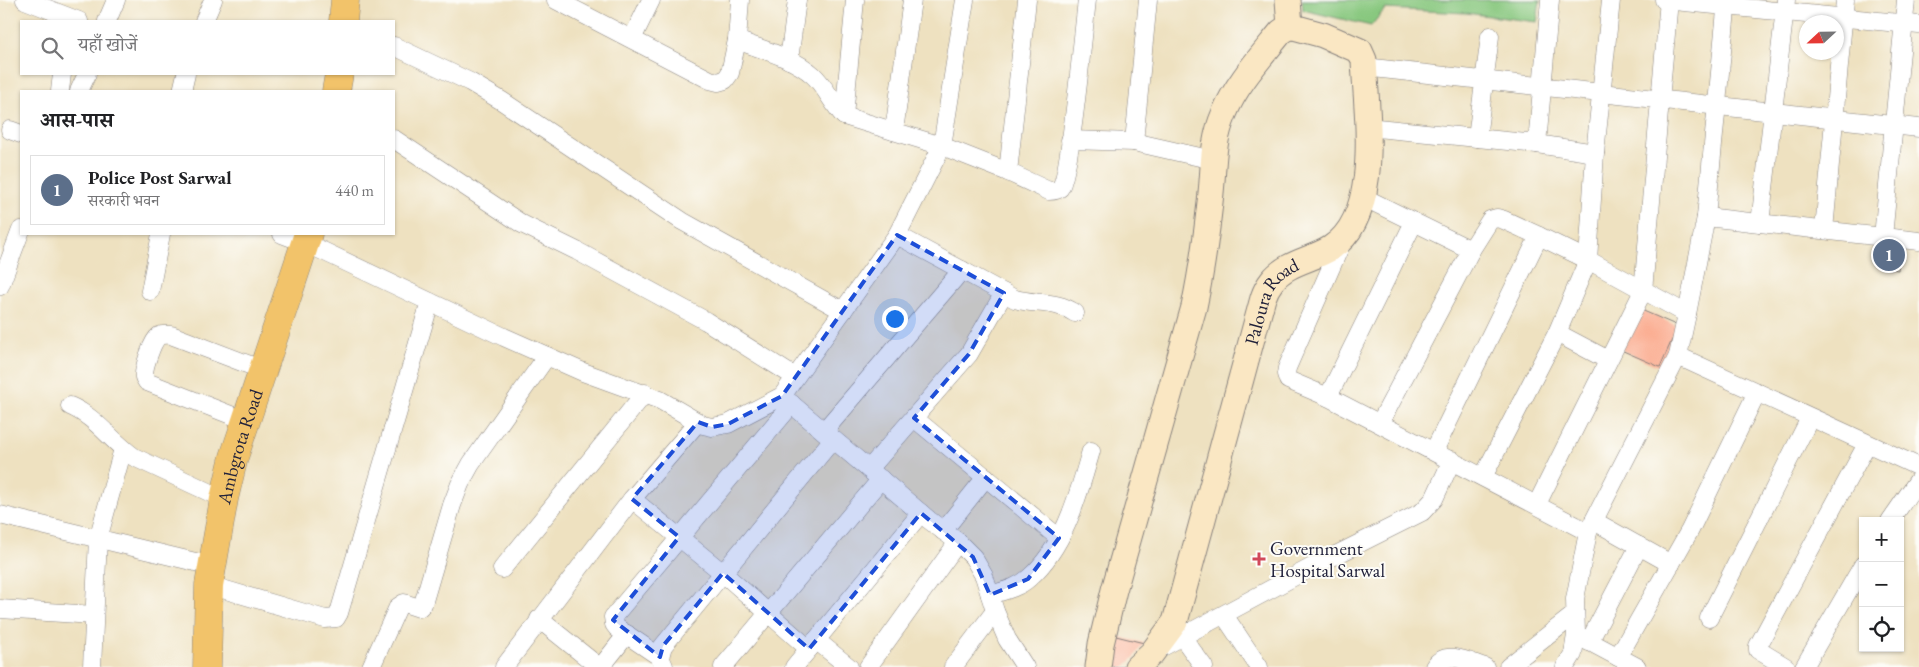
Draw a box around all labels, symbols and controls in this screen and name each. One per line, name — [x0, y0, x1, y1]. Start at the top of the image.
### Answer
north arrow — [1799, 15, 1844, 60]
search box — [20, 20, 395, 75]
text: यहाँ खोजें — [78, 32, 137, 57]
icon: search — [38, 34, 66, 62]
text: आस-पास — [40, 106, 113, 133]
text: Police Post Sarwal — [88, 165, 232, 190]
text: 1 — [53, 180, 61, 201]
text: 440 m — [335, 180, 374, 201]
text: सरकारी भवन — [88, 190, 160, 211]
pin: 1 — [1873, 236, 1905, 274]
street label: Paloura Road — [1238, 252, 1303, 348]
your location — [882, 306, 908, 332]
street label: Ambgrota Road — [210, 385, 268, 508]
map controls — [1859, 517, 1904, 652]
button: + — [1859, 517, 1904, 562]
place label: Government Hospital Sarwal — [1270, 536, 1385, 583]
marker: Government Hospital Sarwal — [1252, 552, 1266, 566]
button: − — [1859, 562, 1904, 607]
button: locate — [1859, 607, 1904, 652]

